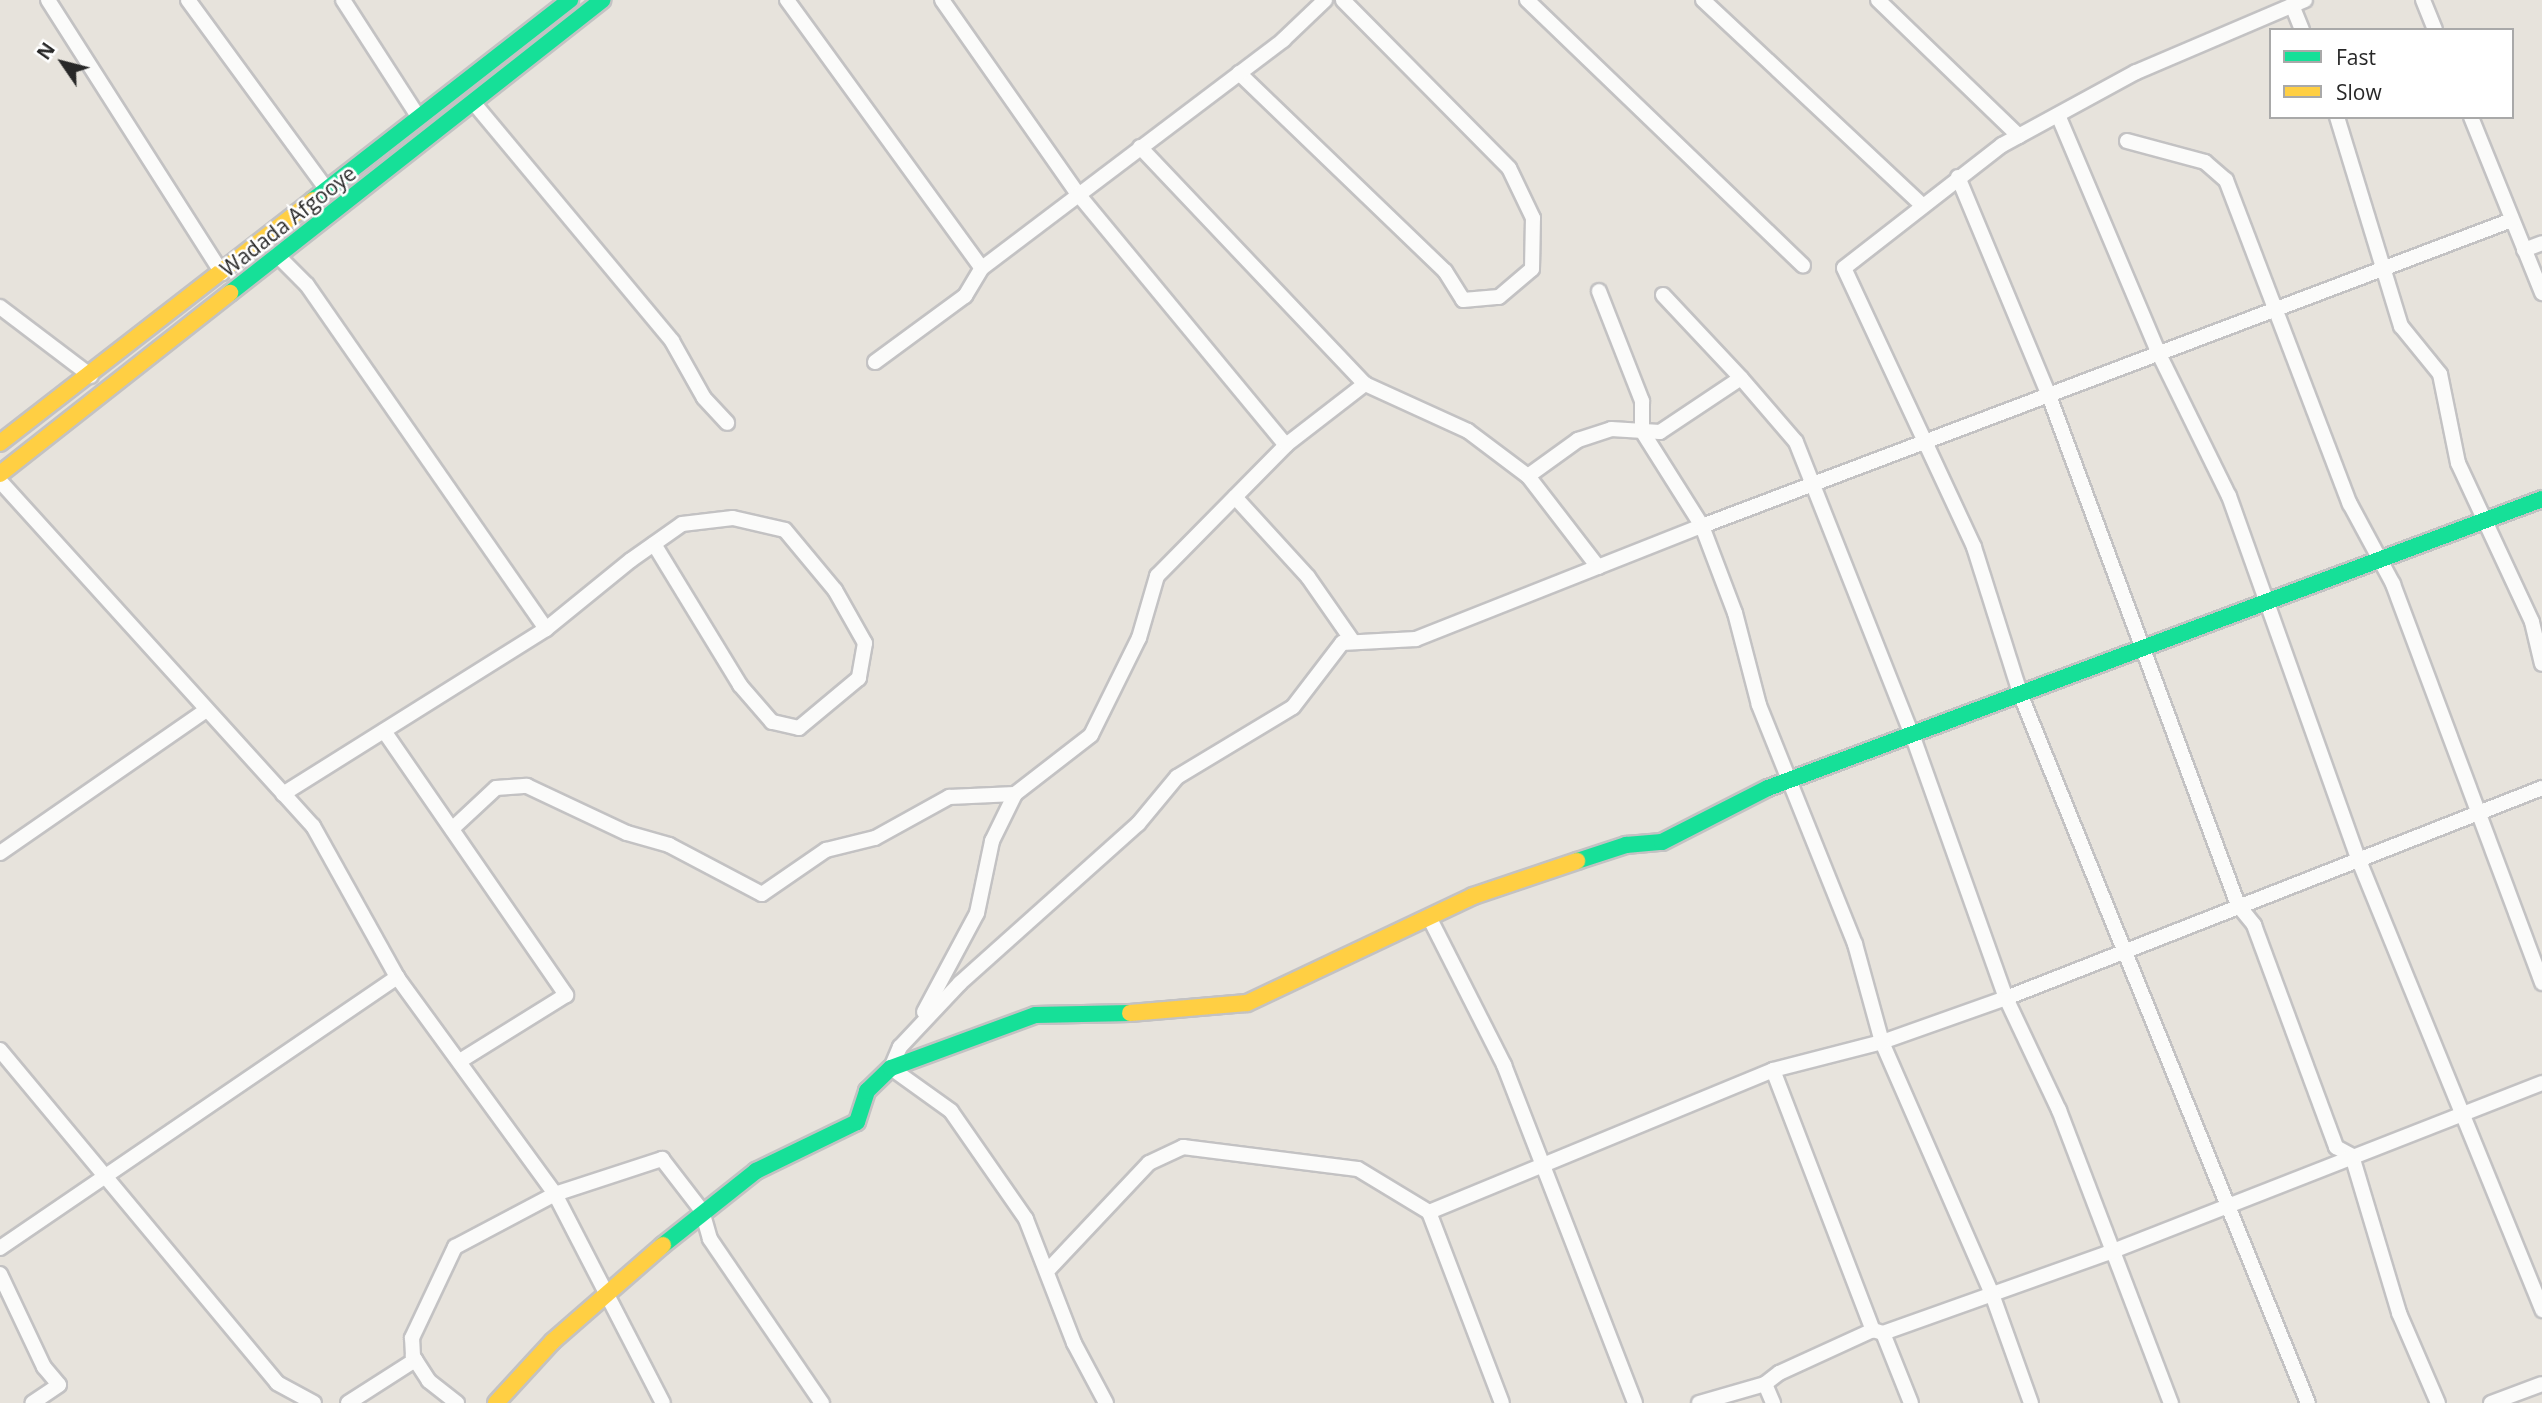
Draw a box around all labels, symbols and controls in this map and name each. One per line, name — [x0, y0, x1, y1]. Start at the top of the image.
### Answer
north arrow — [28, 28, 98, 98]
legend — [2269, 28, 2514, 119]
text: N — [31, 37, 61, 65]
text: Fast — [2336, 43, 2376, 71]
text: Slow — [2336, 78, 2382, 106]
street label: Wadada Afgooye — [215, 160, 361, 282]

